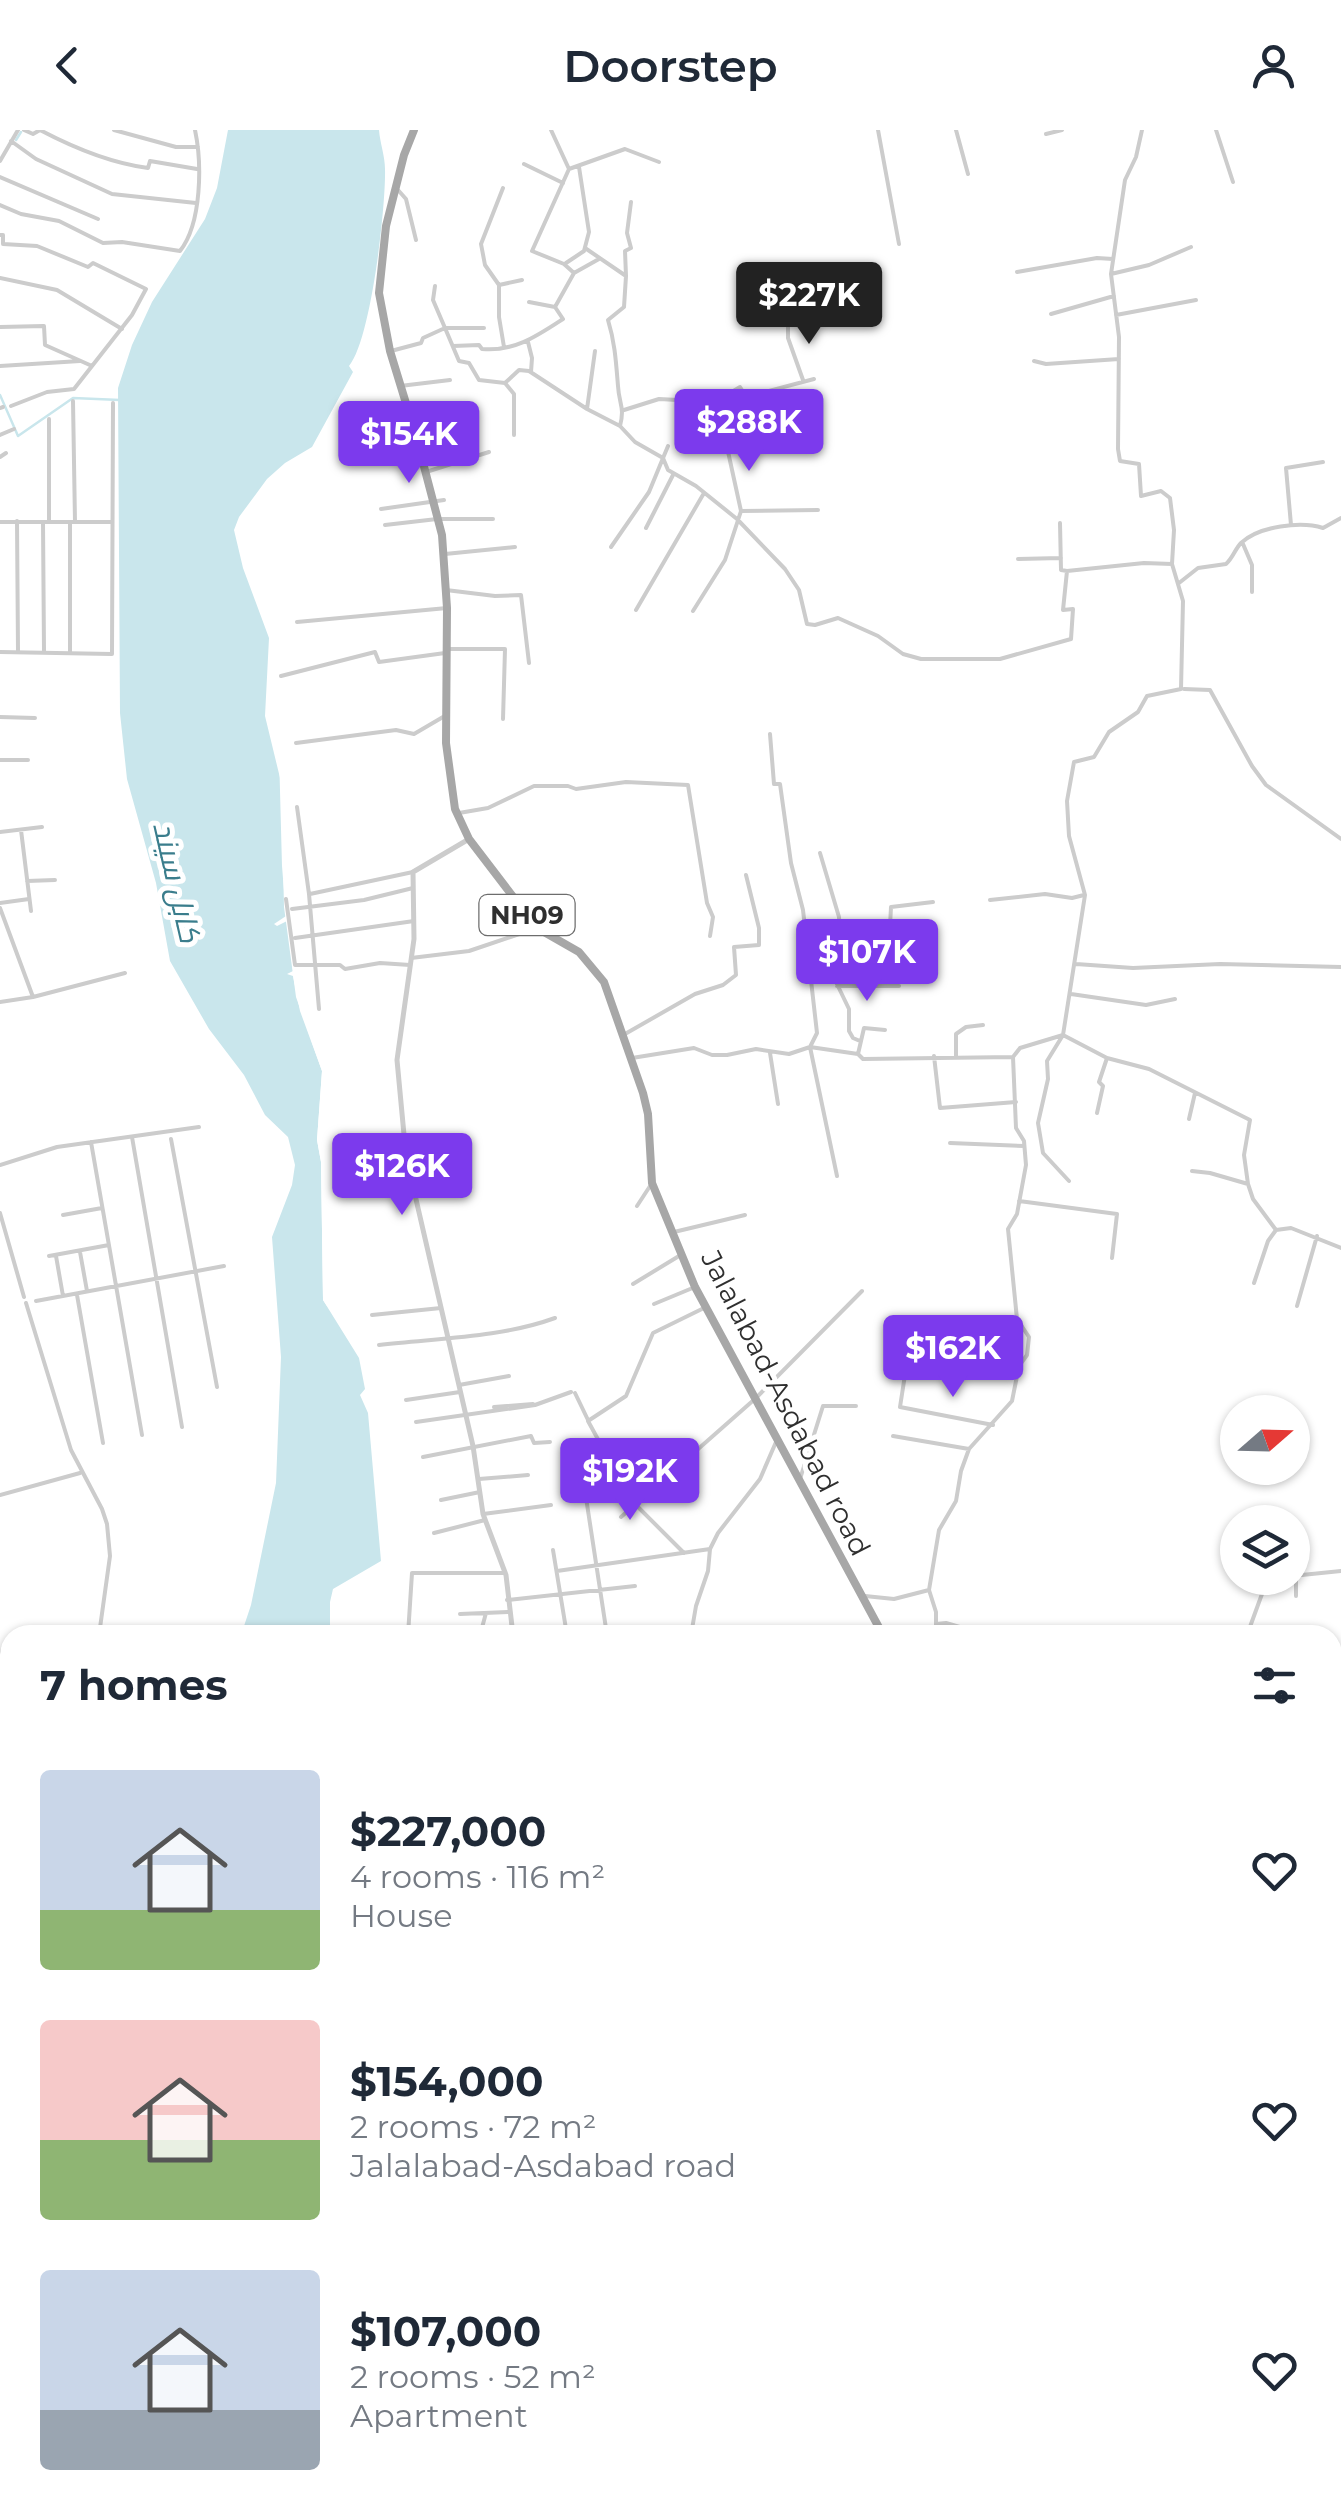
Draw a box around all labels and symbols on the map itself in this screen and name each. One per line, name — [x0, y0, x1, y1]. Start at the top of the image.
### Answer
pin: $227K — [739, 262, 879, 347]
pin: $288K — [679, 389, 819, 474]
pin: $154K — [339, 401, 479, 486]
water label: کابل سيند — [145, 818, 209, 946]
road number: NH09 — [480, 895, 574, 935]
pin: $107K — [797, 919, 937, 1004]
pin: $126K — [332, 1133, 472, 1218]
street label: Jalalabad-Asdabad road — [694, 1244, 878, 1561]
pin: $162K — [883, 1315, 1023, 1400]
north arrow — [1220, 1395, 1310, 1485]
pin: $192K — [560, 1438, 700, 1523]

